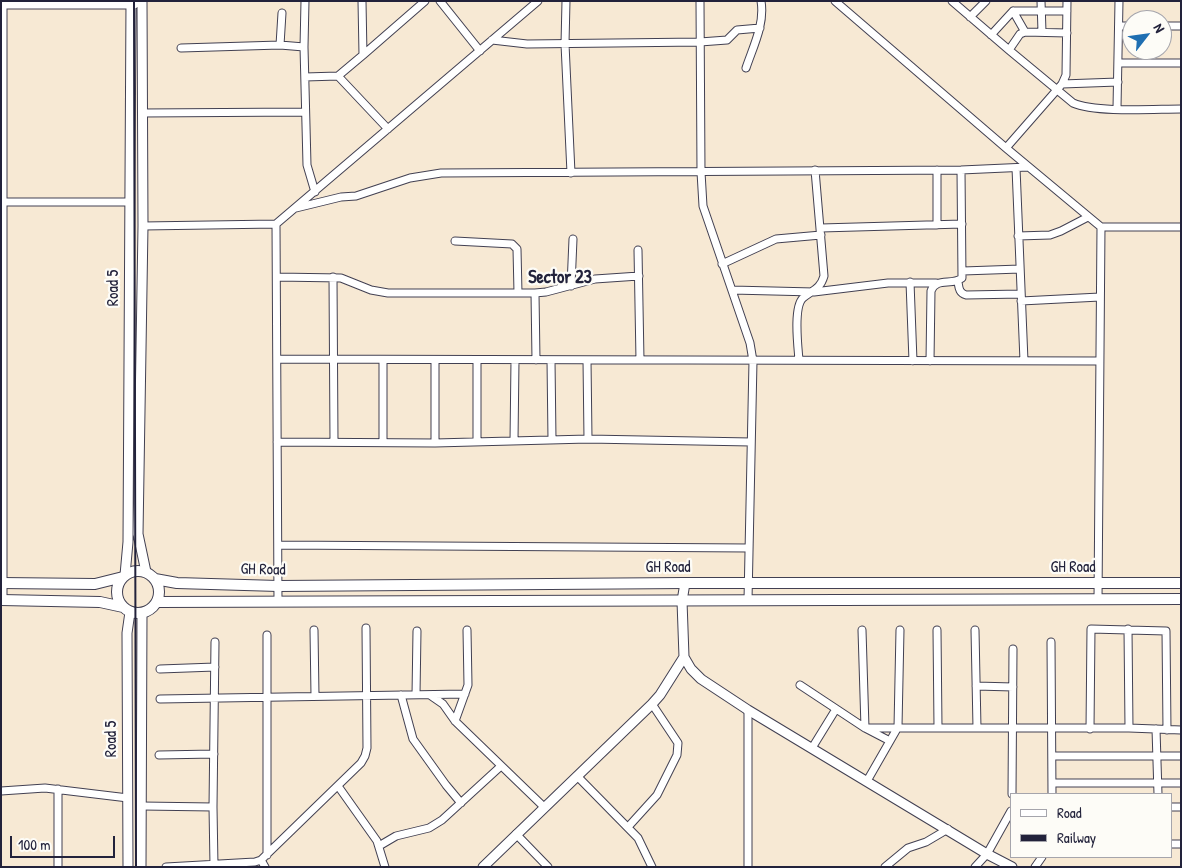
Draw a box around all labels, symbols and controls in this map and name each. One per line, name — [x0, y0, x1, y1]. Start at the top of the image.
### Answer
north arrow — [1122, 10, 1172, 60]
text: N — [1149, 20, 1170, 36]
district label: Sector 23 — [528, 267, 592, 289]
street label: Road 5 — [104, 270, 124, 306]
street label: GH Road — [645, 558, 691, 578]
street label: GH Road — [1050, 558, 1096, 578]
street label: GH Road — [240, 560, 286, 580]
street label: Road 5 — [102, 721, 122, 757]
legend — [1010, 793, 1172, 858]
text: Road — [1057, 802, 1082, 823]
scale bar — [12, 826, 118, 858]
text: Railway — [1057, 827, 1096, 848]
text: 100 m — [18, 834, 51, 855]

